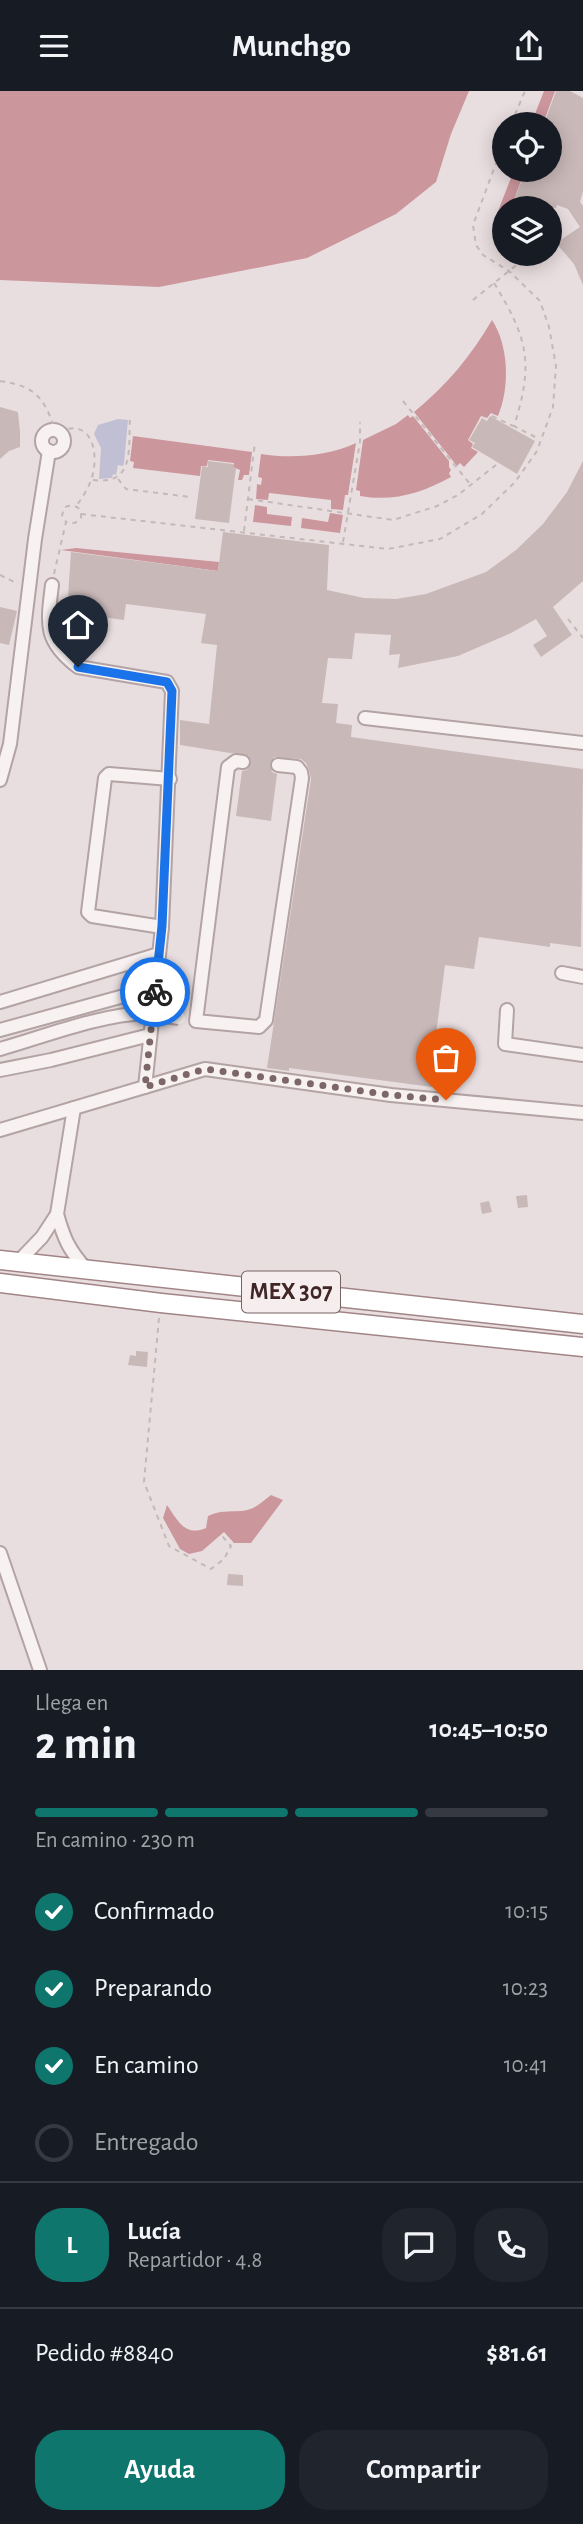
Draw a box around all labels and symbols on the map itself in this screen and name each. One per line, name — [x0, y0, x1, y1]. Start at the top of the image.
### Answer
pin — [48, 595, 108, 667]
courier — [120, 957, 190, 1027]
pin — [416, 1028, 476, 1100]
road number: MEX 307 — [242, 1272, 340, 1313]

